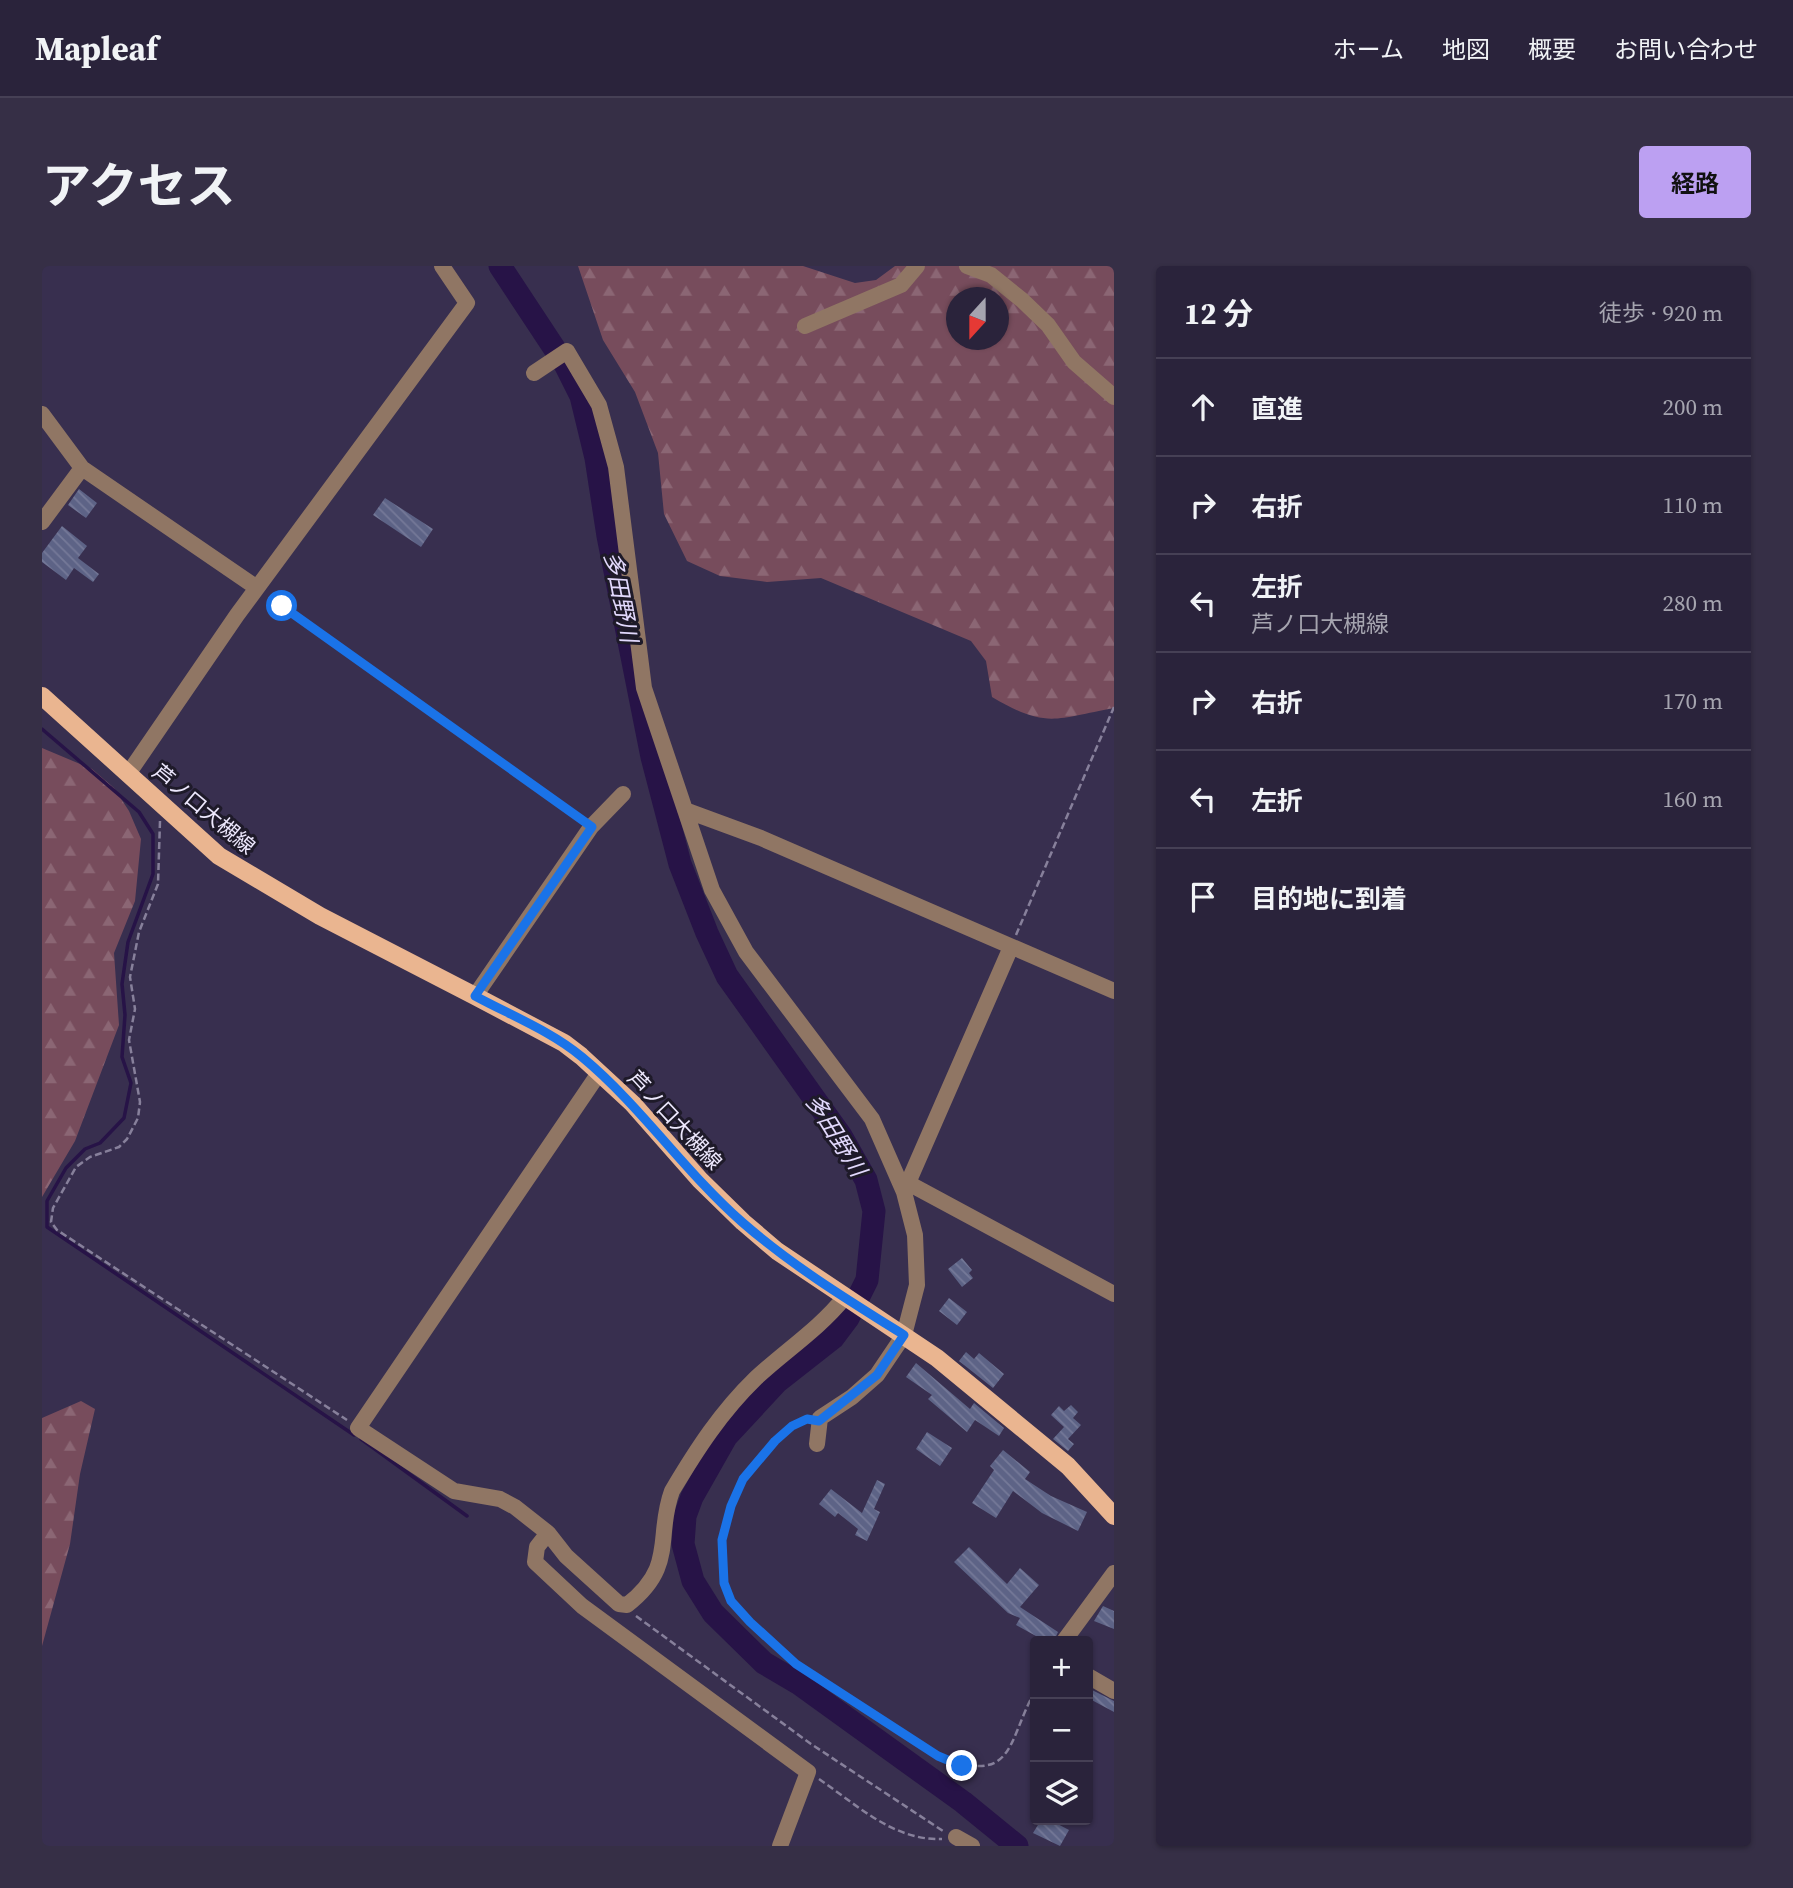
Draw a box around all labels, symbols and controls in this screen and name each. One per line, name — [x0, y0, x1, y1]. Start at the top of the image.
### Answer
text: Mapleaf — [35, 26, 158, 71]
text: ホーム — [1333, 33, 1404, 66]
text: 地図 — [1442, 33, 1490, 66]
text: 概要 — [1528, 33, 1576, 66]
text: お問い合わせ — [1614, 33, 1758, 66]
button: 経路 — [1639, 146, 1751, 218]
text: アクセス — [42, 152, 236, 219]
north arrow — [946, 287, 1009, 350]
text: 12 分 — [1184, 293, 1253, 334]
text: 徒歩 · 920 m — [1599, 297, 1723, 329]
icon: ahead — [1184, 388, 1222, 426]
text: 直進 — [1251, 391, 1303, 427]
text: 200 m — [1662, 391, 1723, 423]
icon: right — [1184, 486, 1222, 524]
text: 右折 — [1251, 489, 1303, 525]
text: 110 m — [1662, 489, 1723, 521]
water label: 多田野川 — [597, 549, 646, 648]
text: 左折 — [1251, 569, 1303, 605]
icon: left — [1184, 584, 1222, 622]
text: 280 m — [1662, 587, 1723, 619]
route start — [266, 590, 297, 621]
text: 芦ノ口大槻線 — [1251, 608, 1389, 640]
icon: right — [1184, 682, 1222, 720]
text: 右折 — [1251, 685, 1303, 721]
text: 170 m — [1662, 685, 1723, 717]
street label: 芦ノ口大槻線 — [146, 757, 262, 861]
icon: left — [1184, 780, 1222, 818]
text: 左折 — [1251, 783, 1303, 819]
text: 160 m — [1662, 783, 1723, 815]
icon: arrive — [1184, 878, 1222, 916]
text: 目的地に到着 — [1251, 881, 1407, 917]
street label: 芦ノ口大槻線 — [621, 1064, 729, 1176]
water label: 多田野川 — [798, 1088, 876, 1185]
map controls — [1030, 1636, 1093, 1825]
button: + — [1030, 1636, 1093, 1699]
button: − — [1030, 1699, 1093, 1762]
route end — [946, 1750, 977, 1781]
button: layers — [1030, 1762, 1093, 1825]

